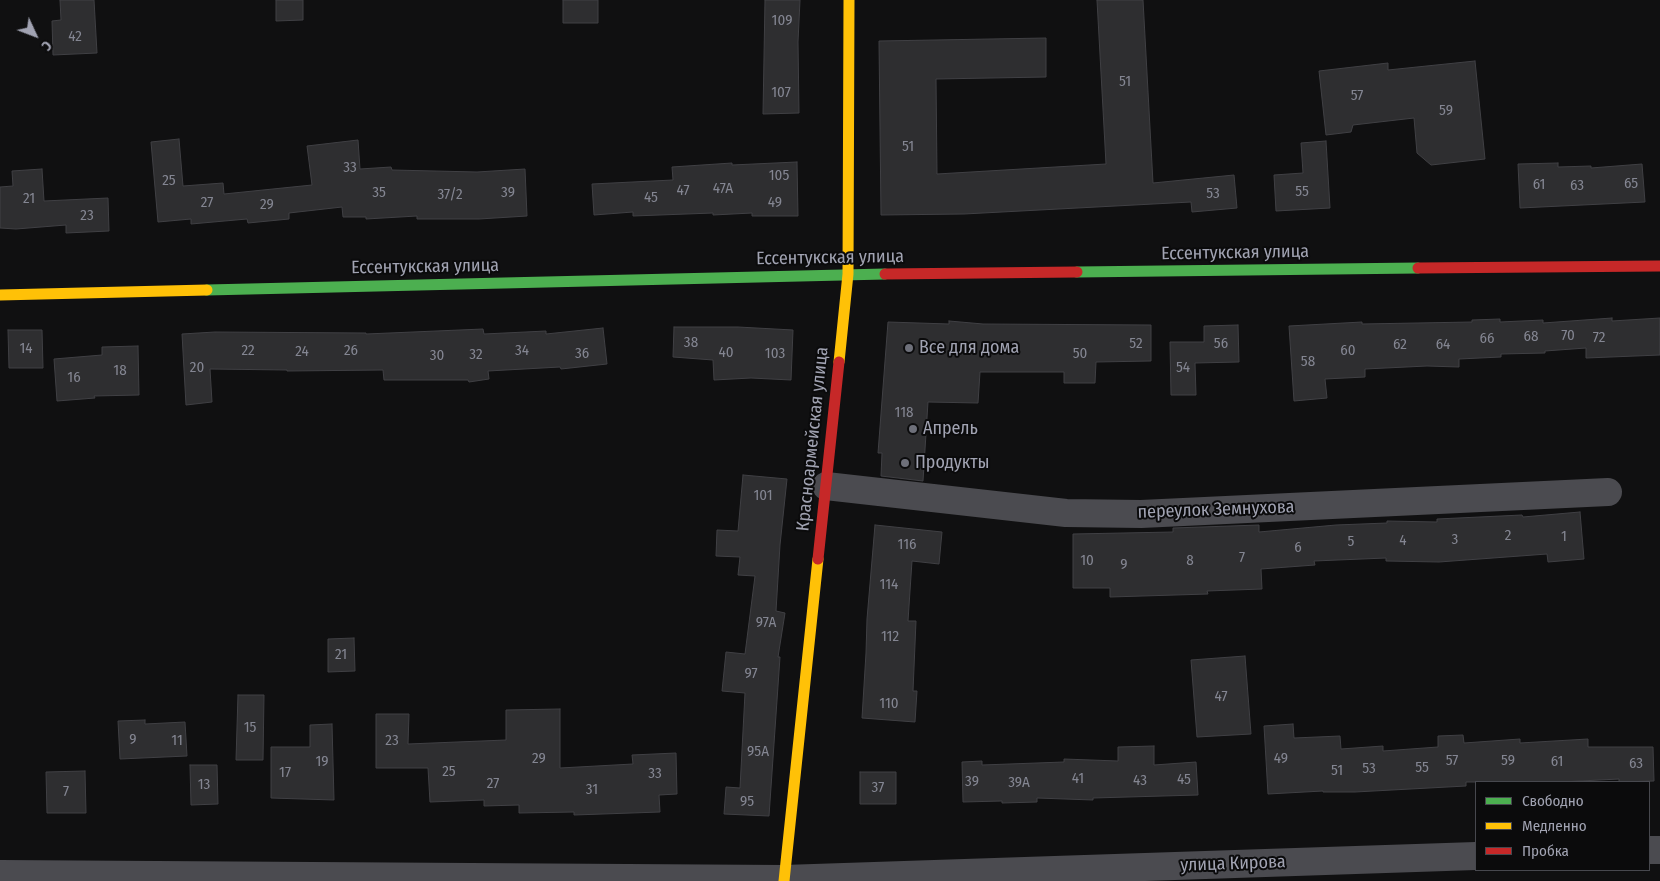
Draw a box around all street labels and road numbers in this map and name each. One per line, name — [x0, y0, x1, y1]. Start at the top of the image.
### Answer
street label: Ессентукская улица — [1161, 241, 1309, 265]
street label: Ессентукская улица — [756, 246, 904, 270]
street label: Ессентукская улица — [351, 255, 499, 279]
street label: Красноармейская улица — [793, 346, 833, 532]
street label: переулок Земнухова — [1137, 496, 1295, 524]
street label: улица Кирова — [1180, 851, 1286, 877]

